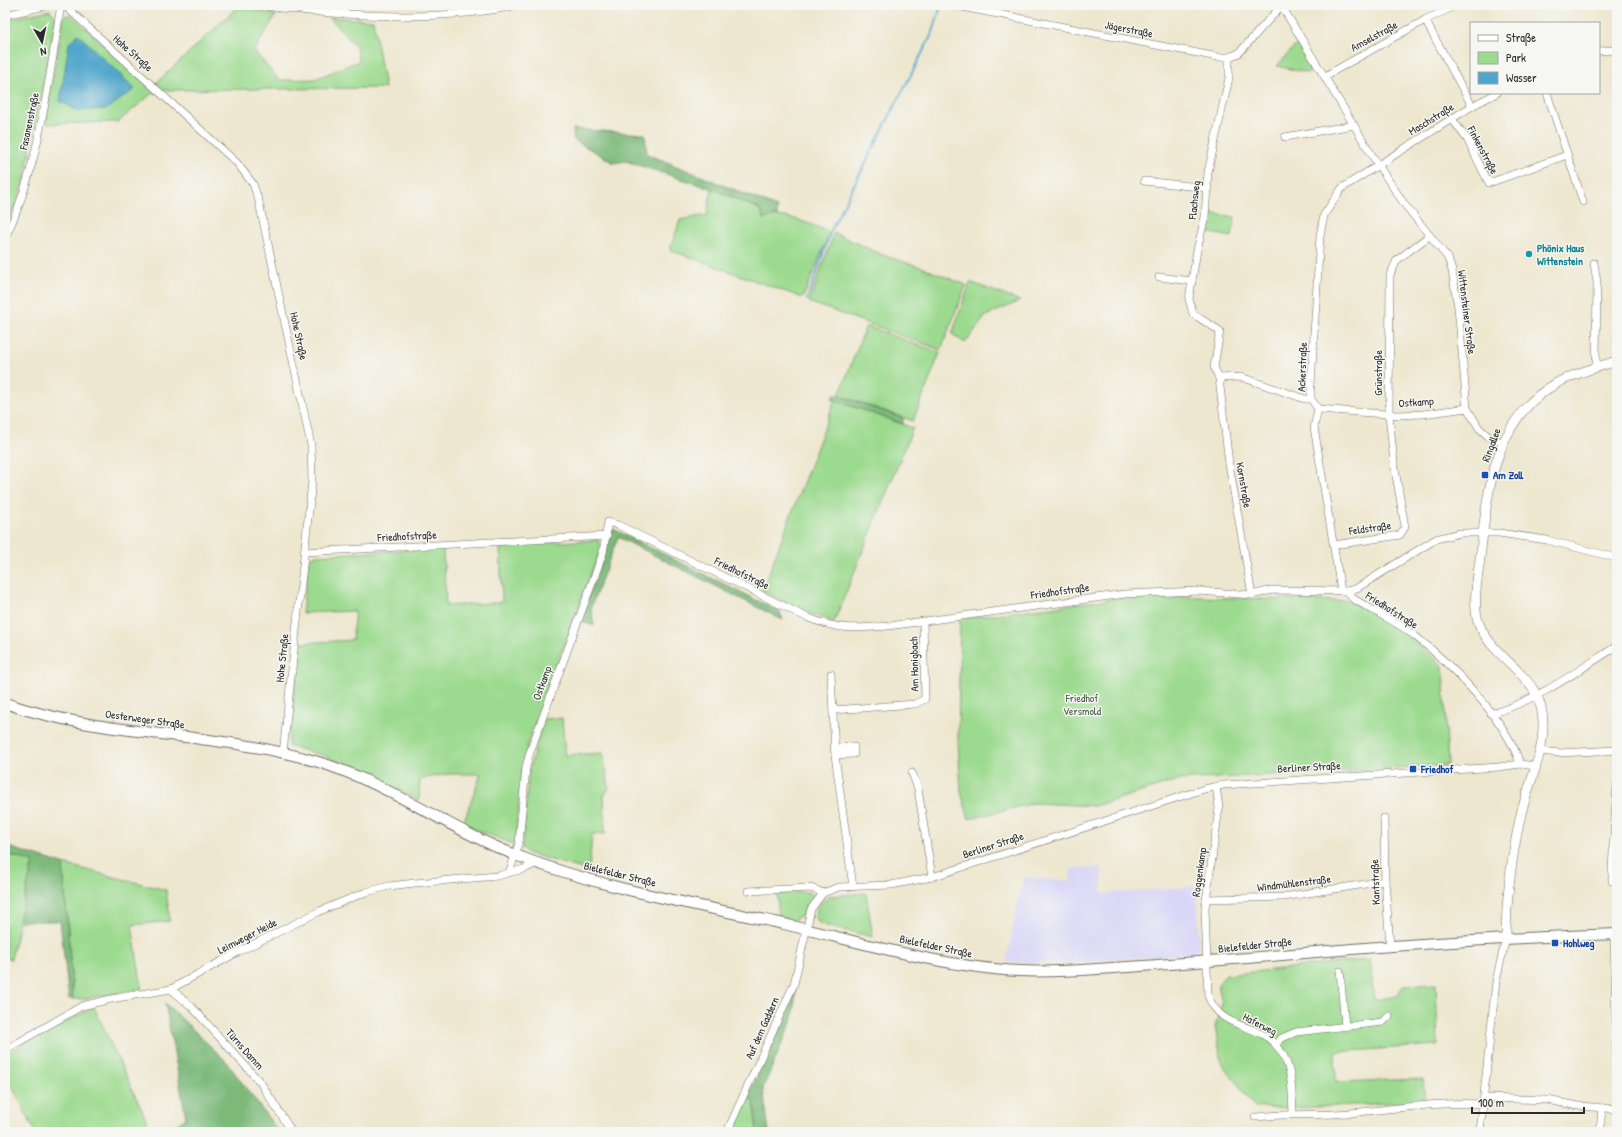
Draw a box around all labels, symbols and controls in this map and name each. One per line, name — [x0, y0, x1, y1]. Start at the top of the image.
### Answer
street label: Jägerstraße — [1104, 17, 1155, 41]
street label: Amselstraße — [1348, 17, 1400, 55]
north arrow — [22, 22, 62, 62]
legend — [1470, 22, 1600, 94]
text: Straße — [1506, 29, 1536, 46]
street label: Hohe Straße — [110, 32, 156, 75]
text: N — [39, 45, 48, 59]
text: Park — [1506, 49, 1526, 66]
text: Wasser — [1506, 69, 1537, 86]
street label: Fasanenstraße — [16, 91, 42, 152]
street label: Maschstraße — [1406, 99, 1457, 138]
street label: Finkenstraße — [1464, 123, 1502, 177]
street label: Flachsweg — [1185, 180, 1203, 221]
place label: Phönix Haus Wittenstein — [1537, 241, 1585, 268]
marker: Phönix Haus Wittenstein — [1524, 249, 1534, 259]
street label: Wittensteiner Straße — [1455, 269, 1479, 356]
street label: Hohe Straße — [287, 311, 311, 362]
street label: Ackerstraße — [1294, 341, 1310, 392]
street label: Grünstraße — [1371, 350, 1385, 396]
street label: Ostkamp — [1398, 394, 1434, 410]
street label: Ringallee — [1478, 426, 1504, 464]
street label: Kornstraße — [1233, 461, 1255, 510]
place label: Am Zoll — [1493, 468, 1524, 482]
marker: Am Zoll — [1480, 470, 1490, 480]
street label: Feldstraße — [1347, 518, 1393, 538]
street label: Friedhofstraße — [376, 527, 438, 545]
street label: Friedhofstraße — [711, 553, 772, 593]
street label: Friedhofstraße — [1029, 580, 1091, 602]
street label: Friedhofstraße — [1362, 588, 1421, 632]
street label: Hohe Straße — [272, 632, 292, 683]
street label: Am Honigbach — [907, 636, 921, 692]
street label: Ostkamp — [529, 664, 555, 702]
park label: Friedhof Versmold — [1063, 691, 1102, 718]
street label: Oesterweger Straße — [104, 706, 186, 732]
street label: Berliner Straße — [1277, 758, 1342, 776]
place label: Friedhof — [1420, 762, 1455, 776]
marker: Friedhof — [1408, 764, 1418, 774]
street label: Berliner Straße — [961, 828, 1026, 861]
street label: Roggenkamp — [1189, 846, 1209, 898]
street label: Bielefelder Straße — [582, 858, 658, 890]
street label: Kantstraße — [1367, 858, 1383, 905]
street label: Windmühlenstraße — [1256, 871, 1332, 894]
street label: Leimweger Heide — [215, 915, 279, 957]
street label: Bielefelder Straße — [898, 931, 974, 961]
street label: Bielefelder Straße — [1217, 934, 1293, 956]
place label: Hohlweg — [1563, 936, 1595, 951]
marker: Hohlweg — [1550, 938, 1560, 948]
street label: Auf dem Gaddern — [742, 995, 782, 1061]
street label: Haferweg — [1241, 1010, 1279, 1039]
street label: Türns Damm — [223, 1026, 267, 1073]
scale bar — [1472, 1089, 1584, 1115]
text: 100 m — [1478, 1094, 1504, 1111]

